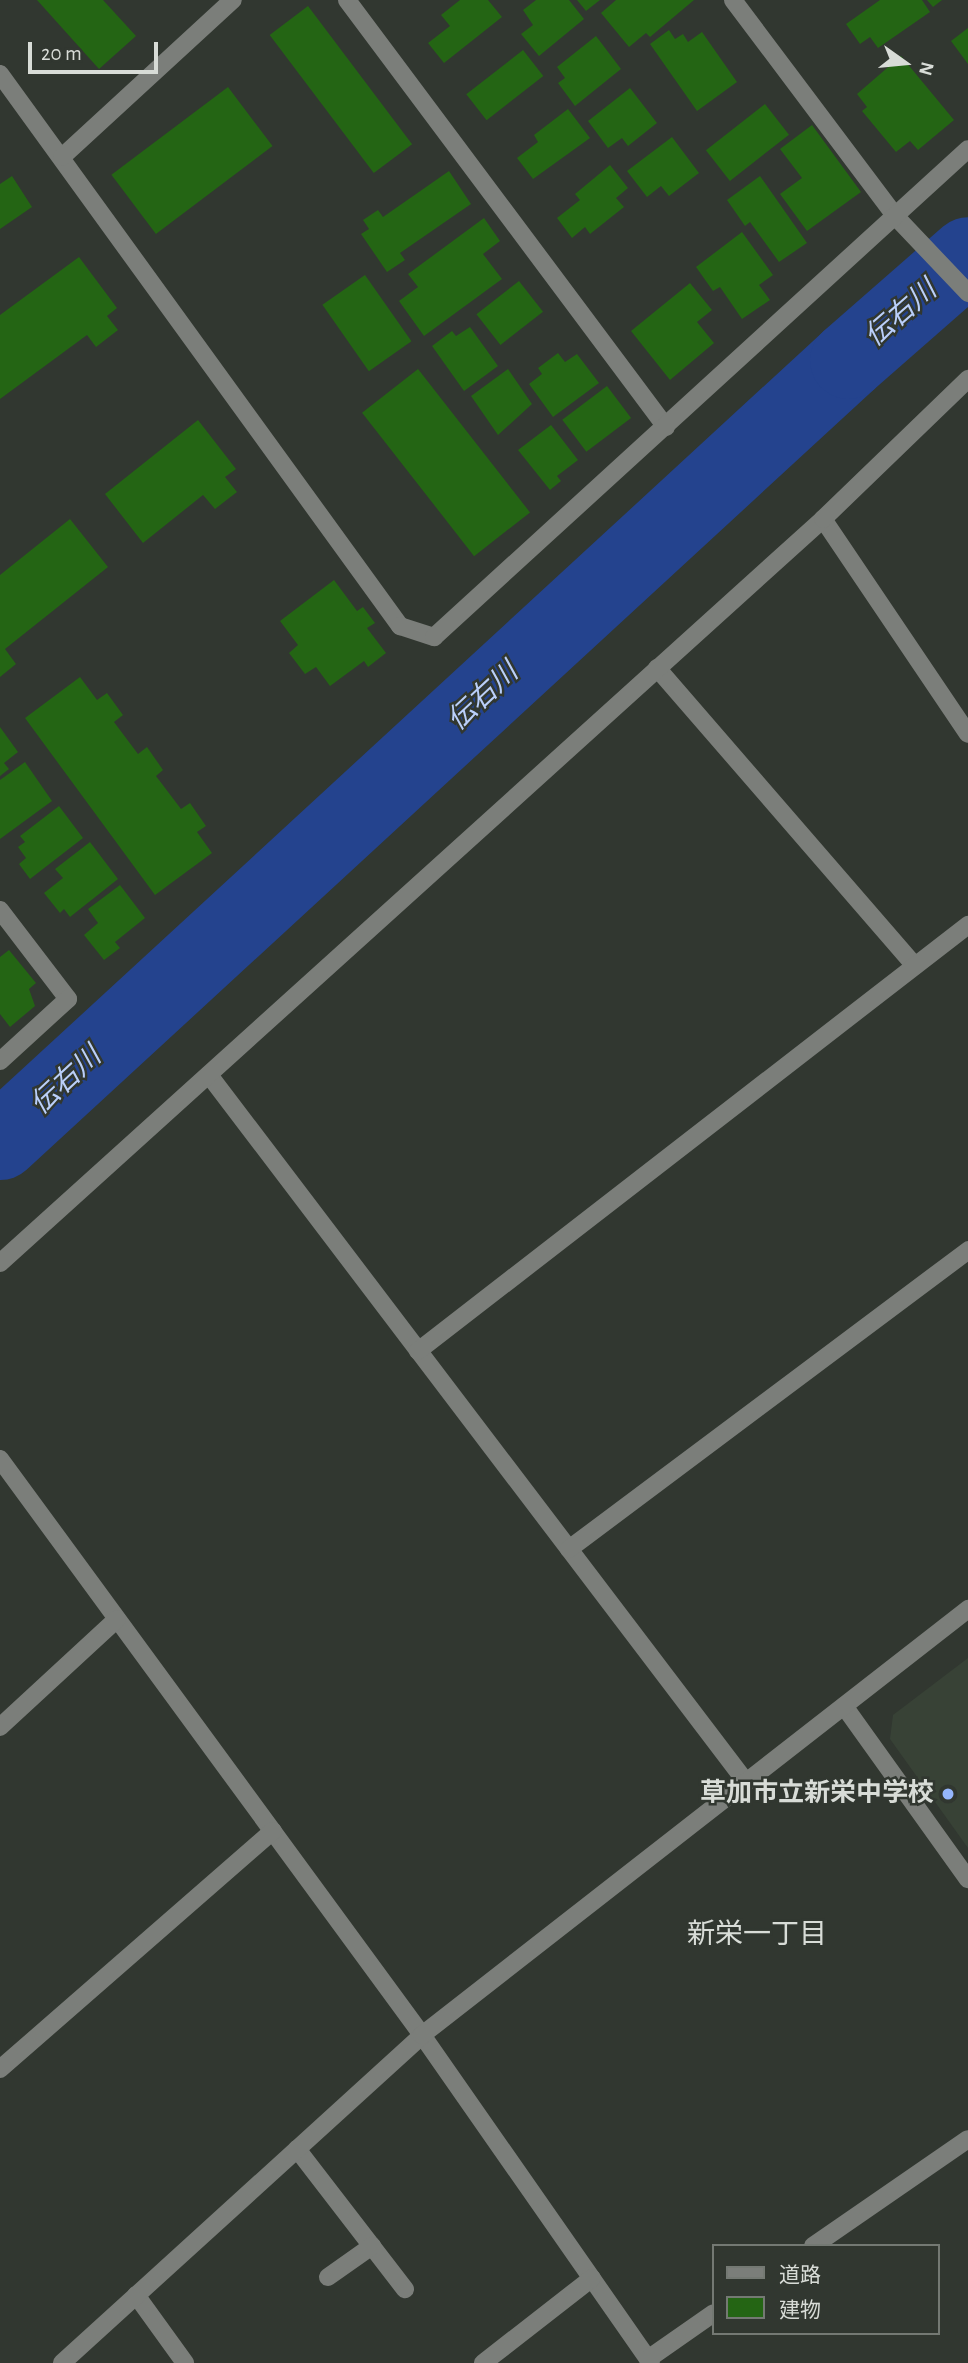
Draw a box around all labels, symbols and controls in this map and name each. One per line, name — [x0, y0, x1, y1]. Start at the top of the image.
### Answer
scale bar — [32, 28, 161, 72]
north arrow — [870, 28, 940, 98]
text: 20 m — [41, 43, 82, 64]
text: N — [915, 60, 937, 77]
water label: 伝右川 — [858, 274, 944, 354]
water label: 伝右川 — [441, 656, 525, 738]
water label: 伝右川 — [24, 1040, 108, 1122]
place label: 草加市立新栄中学校 — [700, 1778, 934, 1810]
marker: 草加市立新栄中学校 — [940, 1786, 956, 1802]
district label: 新栄一丁目 — [687, 1918, 827, 1952]
legend — [712, 2244, 940, 2335]
text: 道路 — [779, 2265, 821, 2286]
text: 建物 — [779, 2300, 821, 2321]

